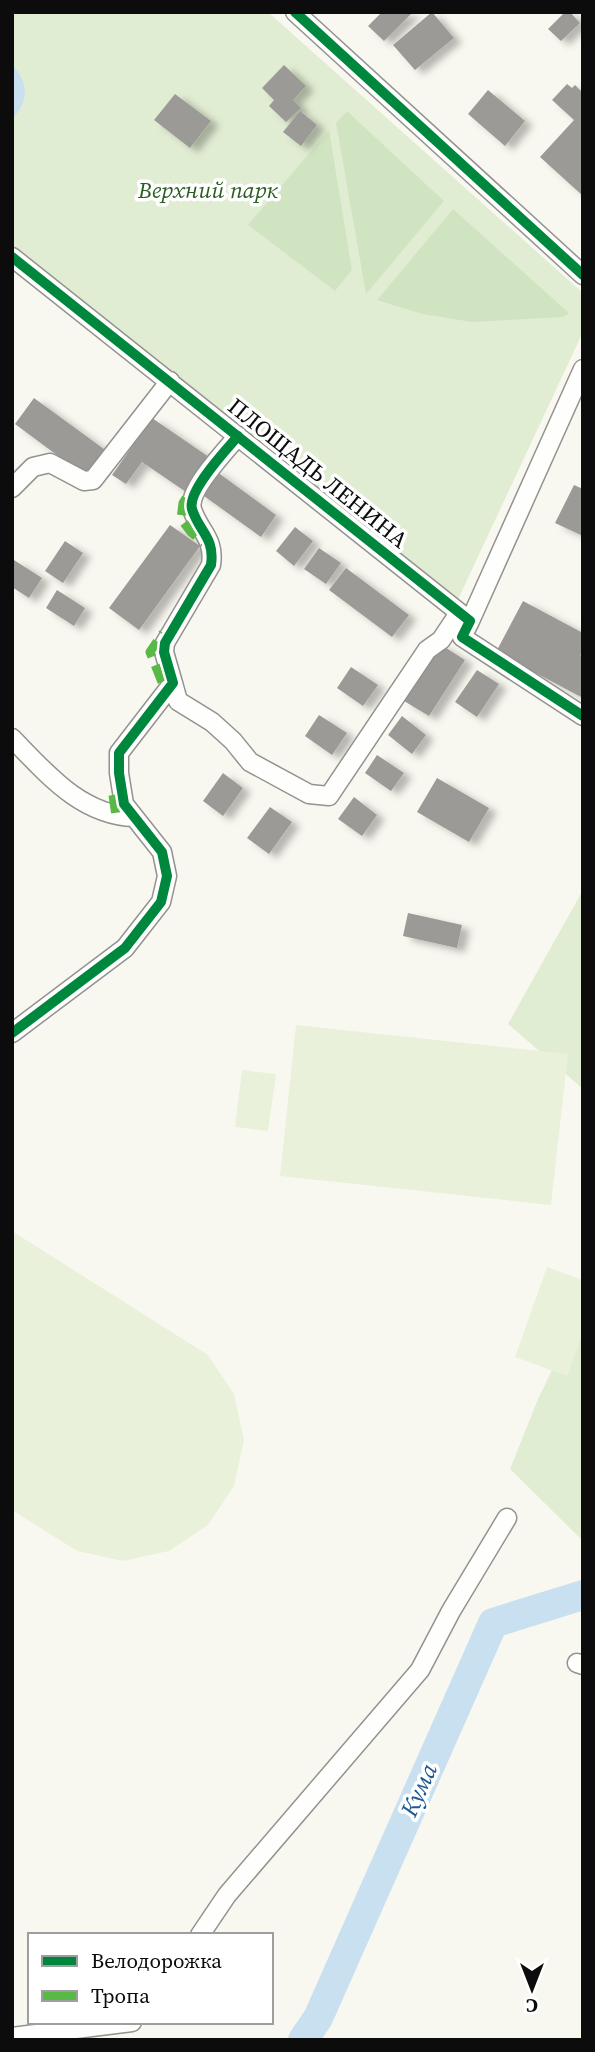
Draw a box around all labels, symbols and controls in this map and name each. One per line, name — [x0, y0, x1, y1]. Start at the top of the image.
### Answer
park label: Верхний парк — [137, 174, 279, 206]
street label: ПЛОЩАДЬ ЛЕНИНА — [221, 390, 415, 556]
water label: Кума — [392, 1757, 445, 1823]
legend — [28, 1933, 273, 2024]
text: Велодорожка — [91, 1946, 222, 1975]
north arrow — [497, 1954, 567, 2024]
text: Тропа — [91, 1981, 150, 2010]
text: С — [526, 1993, 538, 2019]

